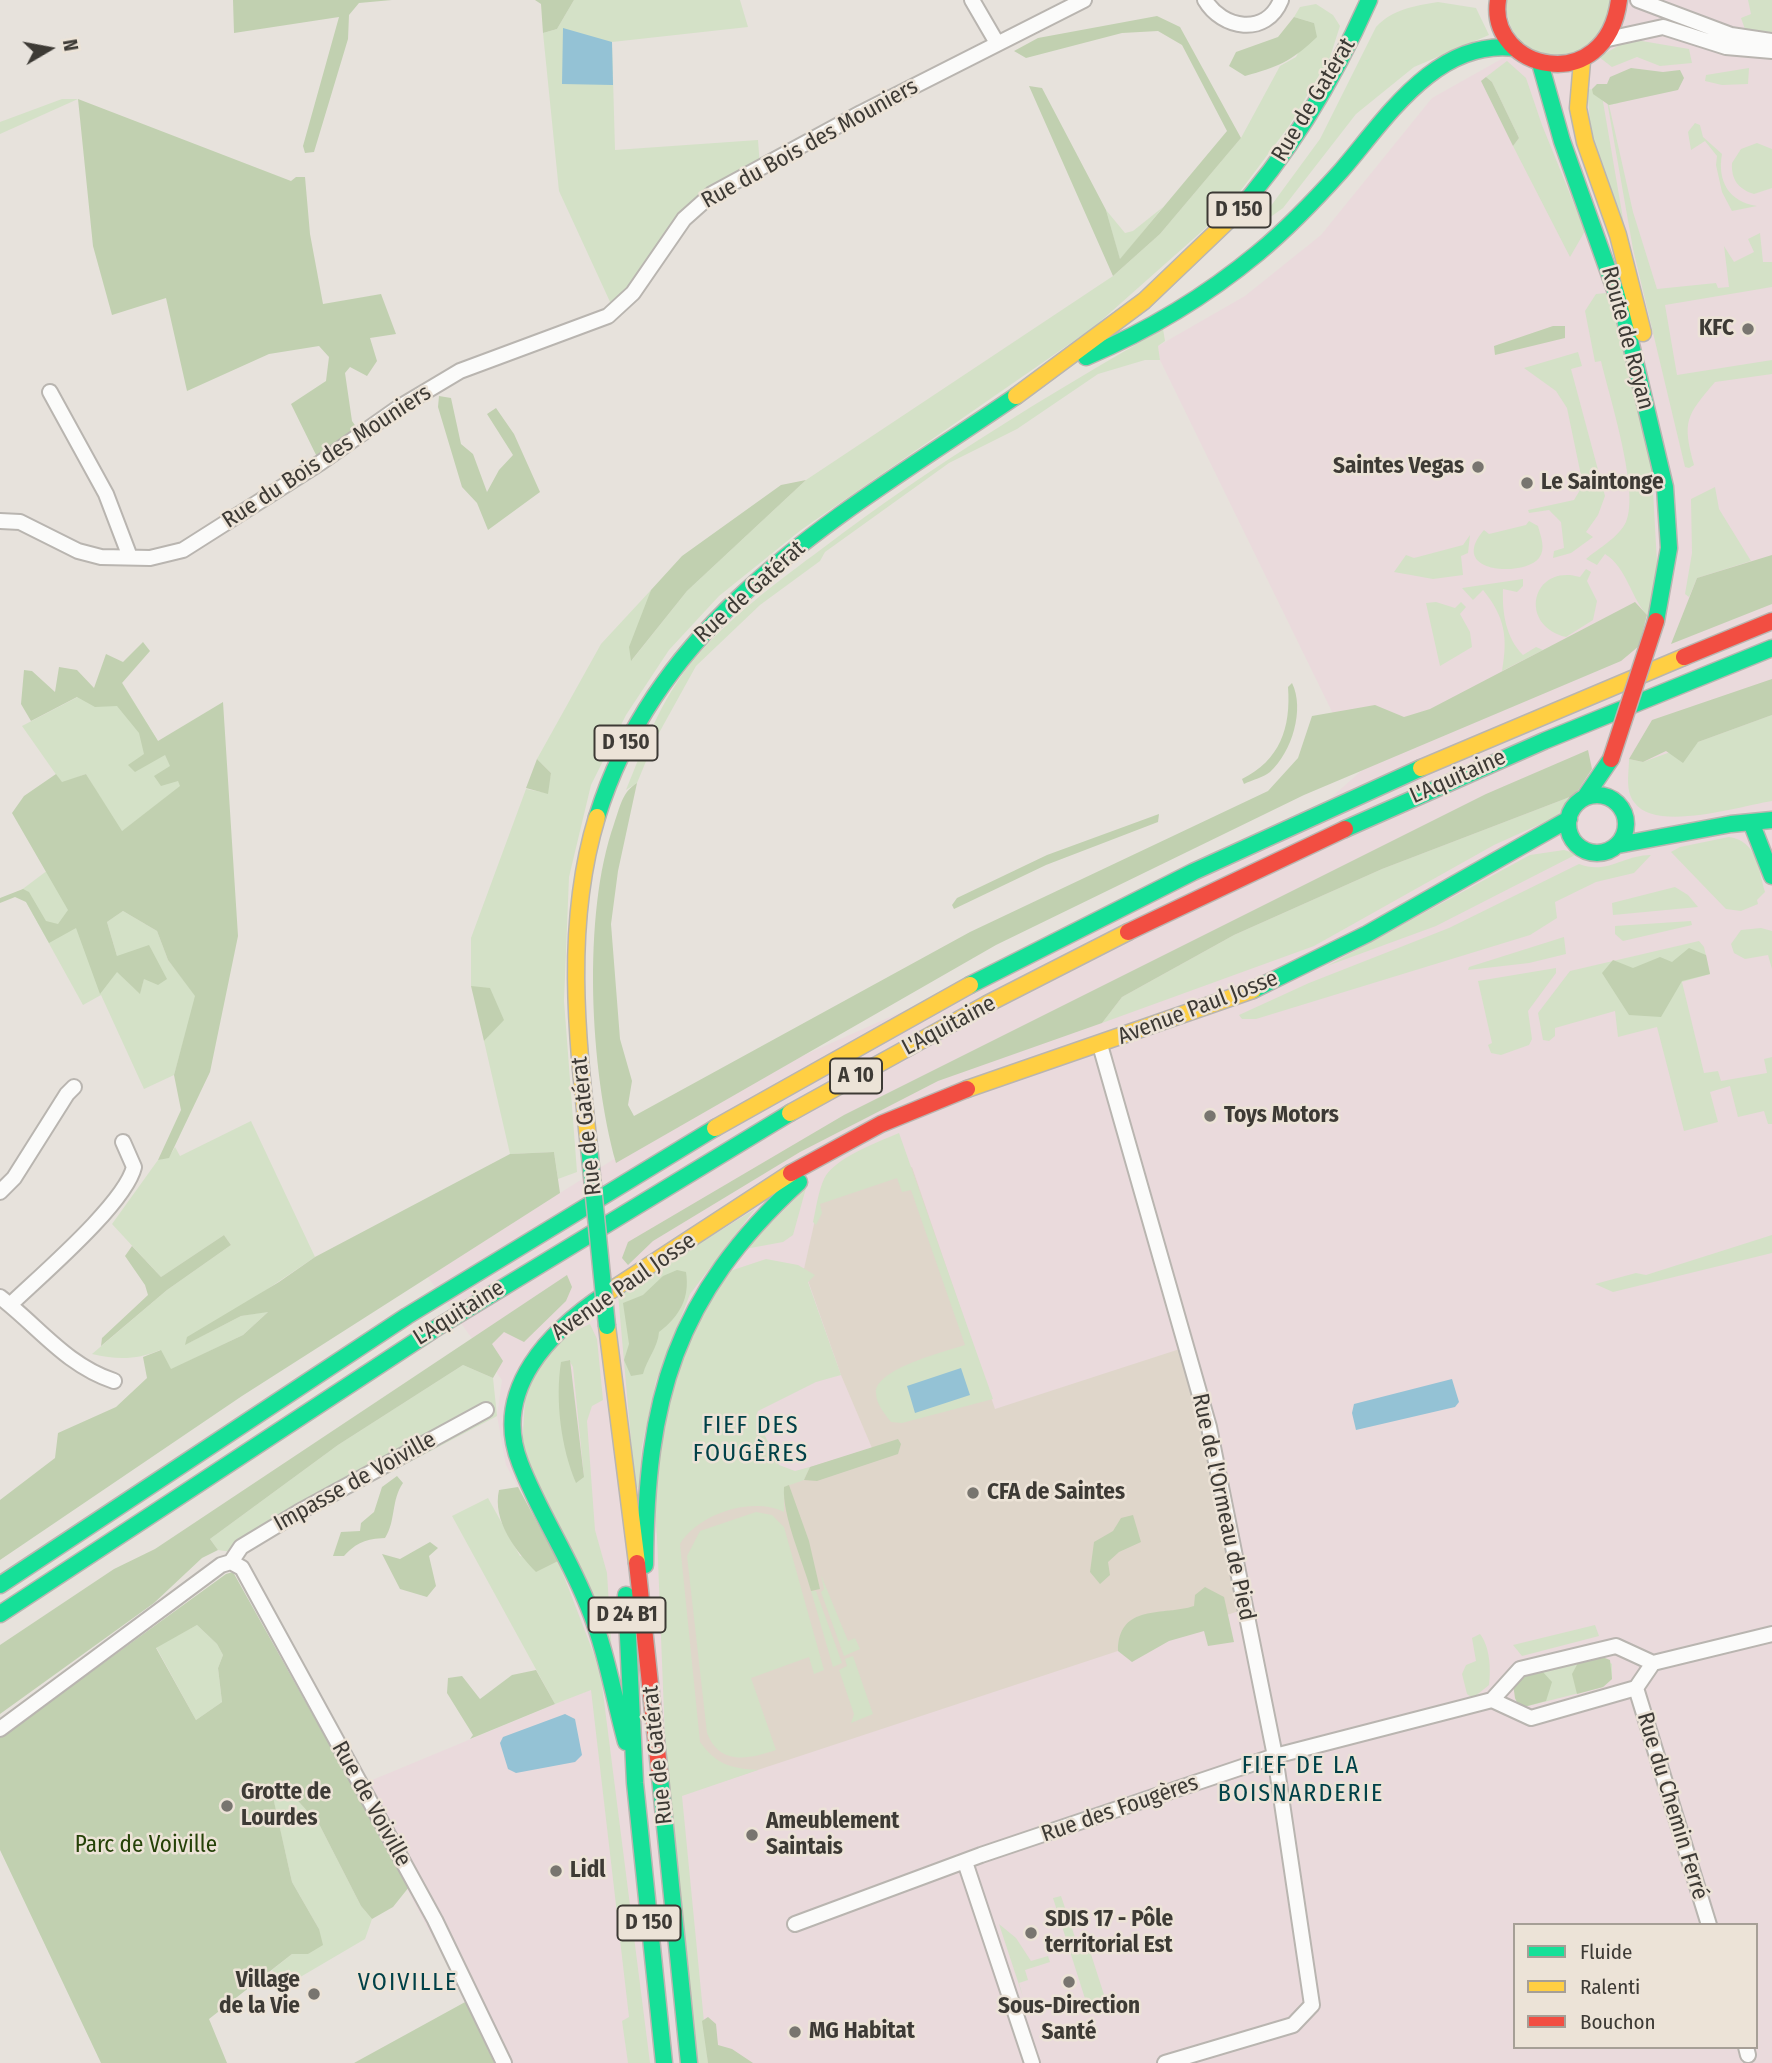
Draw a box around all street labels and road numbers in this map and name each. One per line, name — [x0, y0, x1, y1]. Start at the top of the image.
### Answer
street label: Rue de Gatérat — [1266, 33, 1362, 167]
street label: Rue du Bois des Mouniers — [697, 73, 923, 215]
road number: D 150 — [1208, 192, 1270, 228]
street label: Route de Royan — [1595, 263, 1659, 413]
street label: Rue du Bois des Mouniers — [218, 379, 436, 535]
street label: Rue de Gatérat — [689, 535, 811, 649]
road number: D 150 — [594, 726, 658, 760]
street label: L'Aquitaine — [1406, 744, 1510, 810]
street label: Avenue Paul Josse — [1114, 965, 1282, 1051]
street label: L'Aquitaine — [897, 990, 1001, 1062]
street label: Rue de Gatérat — [566, 1055, 608, 1197]
road number: A 10 — [830, 1058, 882, 1094]
street label: Avenue Paul Josse — [547, 1227, 701, 1347]
street label: L'Aquitaine — [408, 1274, 510, 1352]
street label: Rue de l'Ormeau de Pied — [1185, 1391, 1261, 1623]
street label: Impasse de Voiville — [269, 1426, 441, 1538]
road number: D 24 B1 — [588, 1598, 666, 1632]
street label: Rue de Gatérat — [637, 1684, 679, 1826]
street label: Rue du Chemin Ferré — [1630, 1709, 1714, 1903]
street label: Rue de Voiville — [325, 1737, 417, 1871]
street label: Rue des Fougères — [1038, 1769, 1202, 1849]
road number: D 150 — [618, 1906, 680, 1940]

